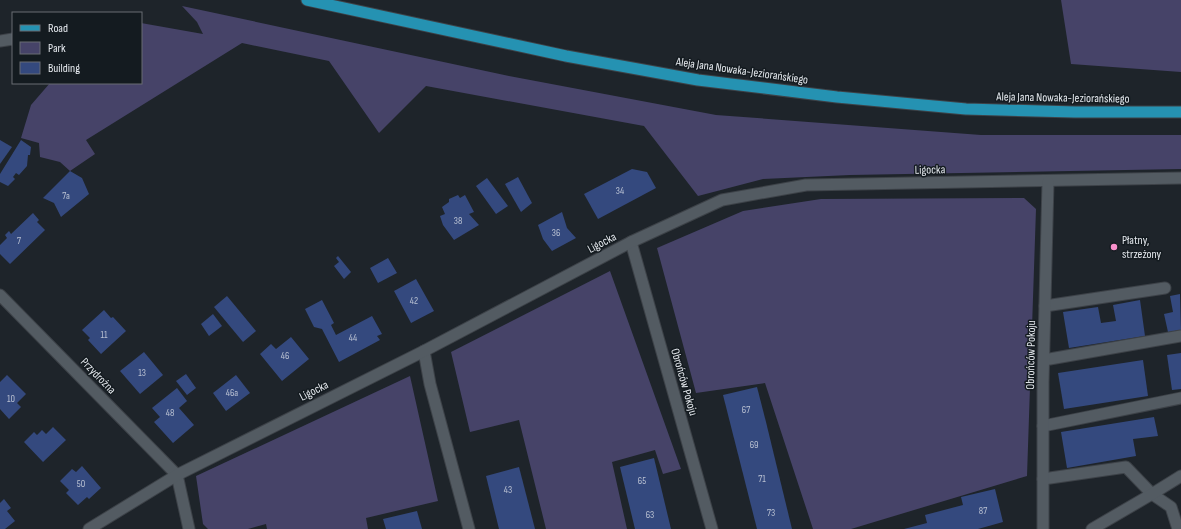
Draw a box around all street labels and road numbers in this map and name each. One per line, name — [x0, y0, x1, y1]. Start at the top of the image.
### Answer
street label: Aleja Jana Nowaka-Jeziorańskiego — [674, 54, 809, 88]
street label: Aleja Jana Nowaka-Jeziorańskiego — [995, 89, 1130, 107]
street label: Ligocka — [915, 162, 946, 178]
street label: Ligocka — [585, 229, 619, 257]
street label: Obrońców Pokoju — [1023, 320, 1039, 390]
street label: Obrońców Pokoju — [667, 347, 701, 417]
street label: Przydrożna — [77, 355, 119, 398]
street label: Ligocka — [297, 377, 331, 405]

